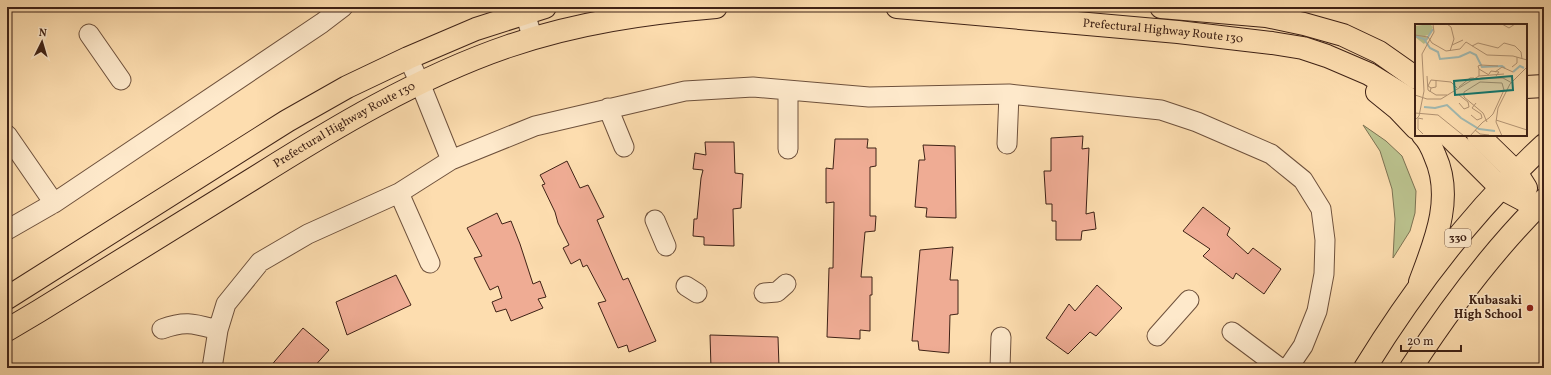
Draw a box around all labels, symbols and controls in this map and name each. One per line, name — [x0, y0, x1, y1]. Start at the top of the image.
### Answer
street label: Prefectural Highway Route 130 — [1082, 16, 1244, 48]
north arrow — [22, 22, 62, 62]
inset map — [1415, 24, 1527, 136]
text: N — [38, 26, 47, 41]
street label: Prefectural Highway Route 130 — [270, 78, 418, 172]
road number: 330 — [1445, 229, 1471, 247]
place label: Kubasaki High School — [1454, 293, 1522, 323]
marker: Kubasaki High School — [1525, 303, 1535, 313]
scale bar — [1401, 327, 1461, 353]
text: 20 m — [1407, 334, 1434, 350]

